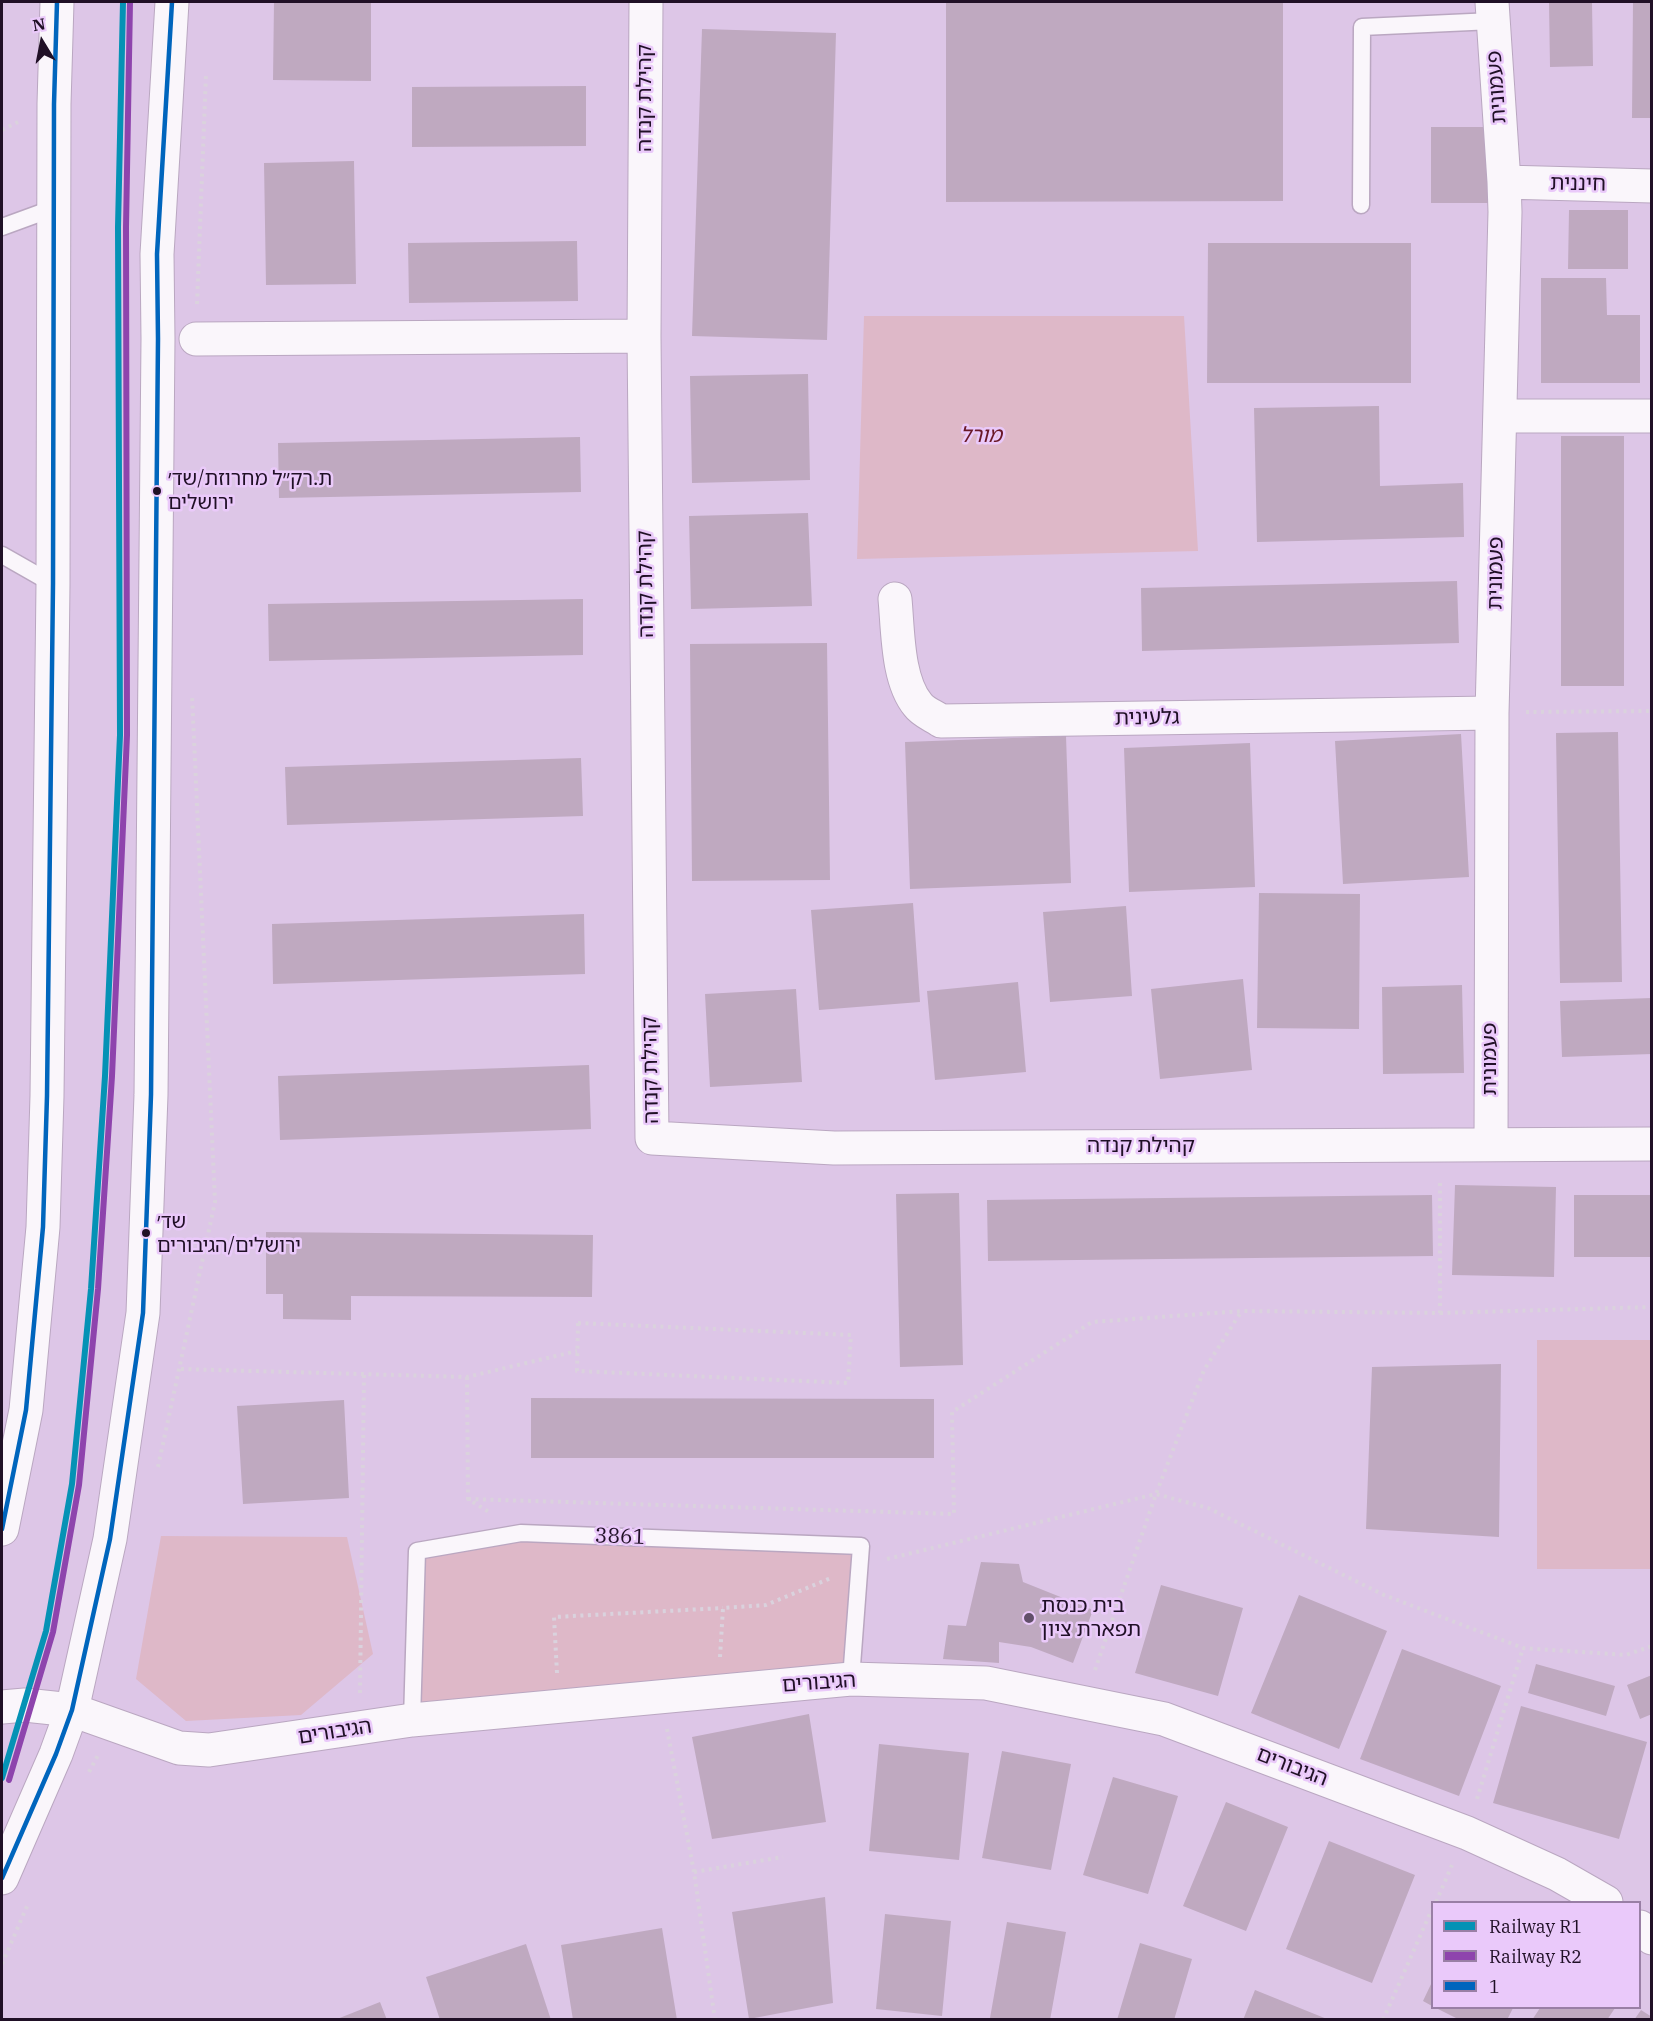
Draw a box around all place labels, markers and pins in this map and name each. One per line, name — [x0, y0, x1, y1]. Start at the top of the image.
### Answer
place label: ת.רק״ל מחרוזת/שד׳ ירושלים — [168, 467, 332, 514]
marker: ת.רק״ל מחרוזת/שד׳ ירושלים — [151, 485, 163, 497]
place label: שד׳ ירושלים/הגיבורים — [157, 1210, 301, 1257]
marker: שד׳ ירושלים/הגיבורים — [140, 1227, 152, 1239]
place label: בית כנסת תפארת ציון — [1041, 1593, 1141, 1643]
marker: בית כנסת תפארת ציון — [1022, 1611, 1036, 1625]

